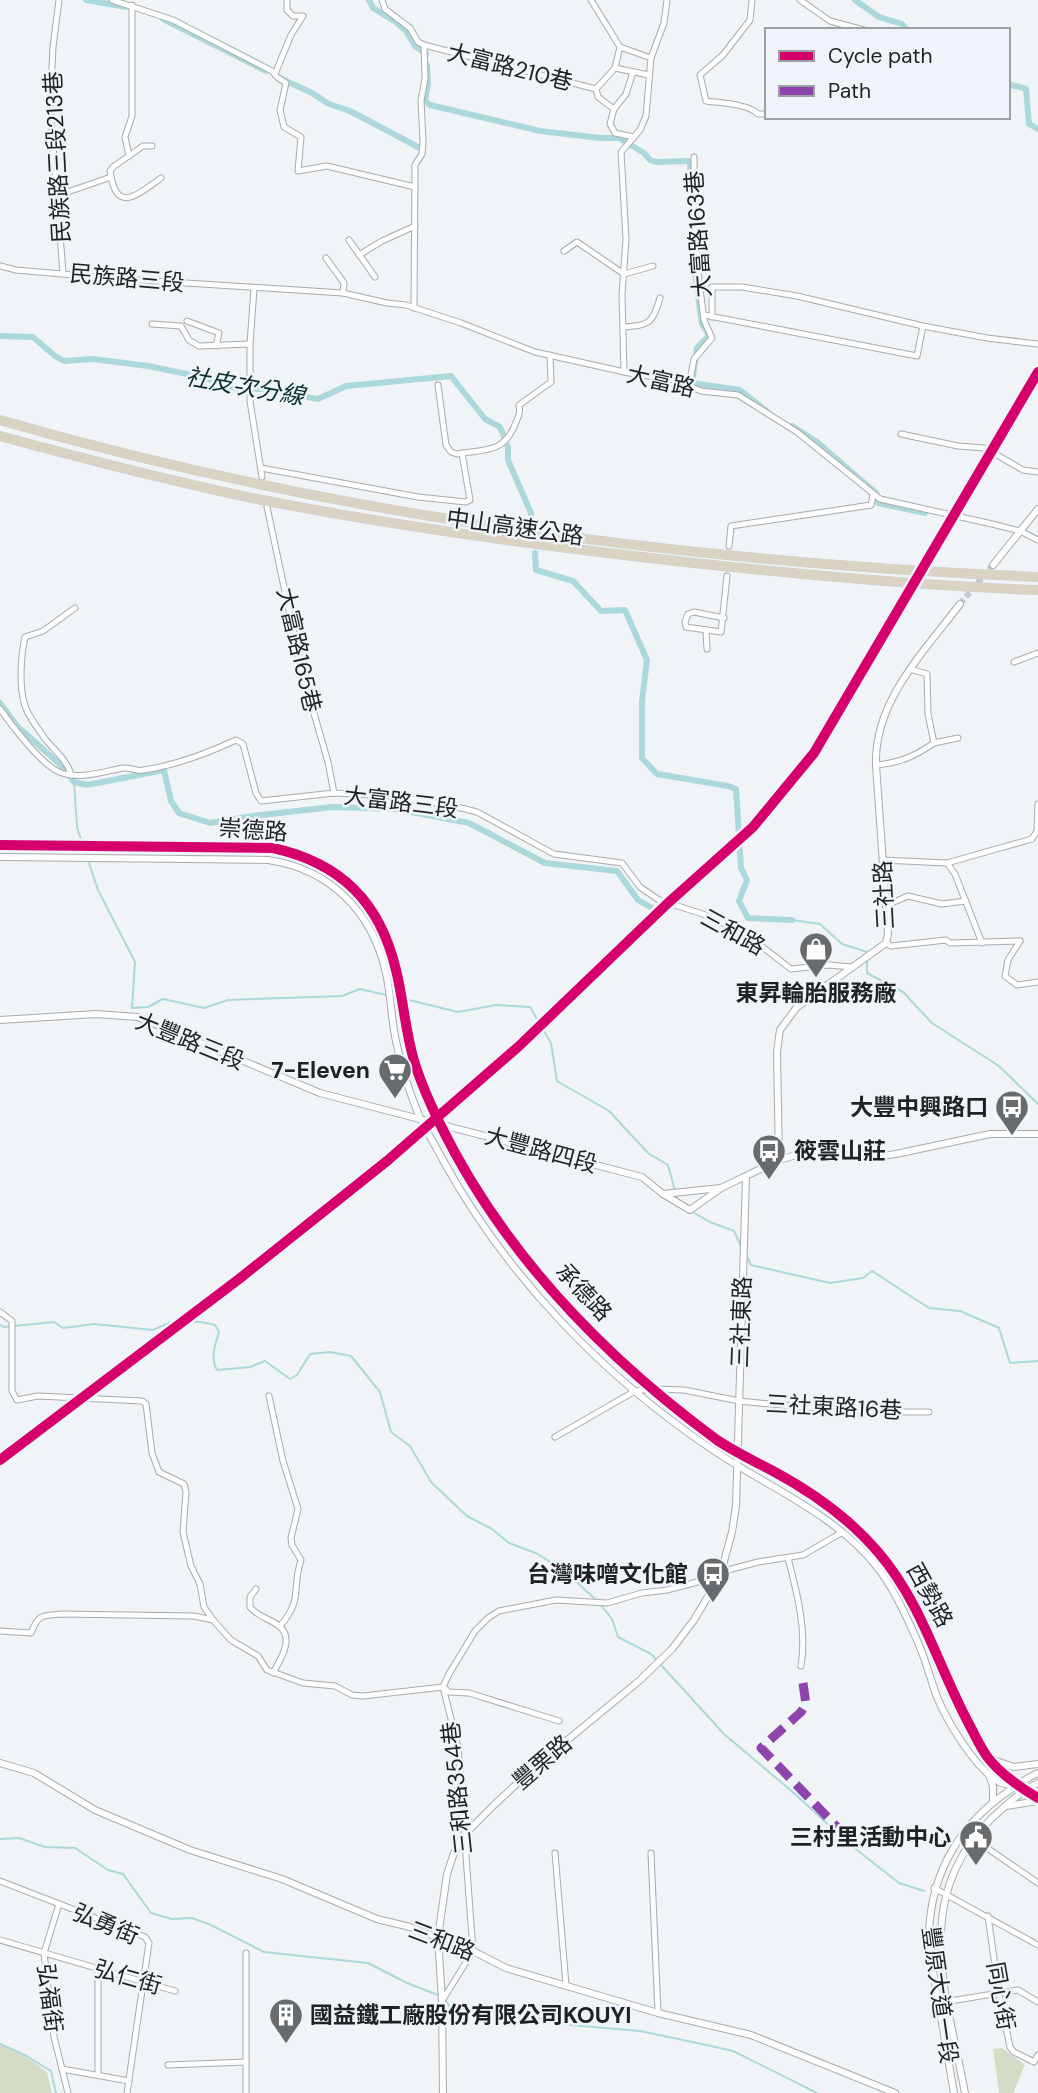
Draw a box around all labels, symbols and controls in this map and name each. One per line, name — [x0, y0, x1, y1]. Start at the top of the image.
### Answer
legend — [765, 28, 1010, 119]
street label: 大富路210巷 — [444, 37, 576, 97]
text: Cycle path — [828, 42, 933, 70]
street label: 民族路三段213巷 — [38, 70, 76, 244]
text: Path — [828, 77, 871, 105]
street label: 大富路163巷 — [679, 169, 717, 299]
street label: 民族路三段 — [68, 258, 186, 298]
street label: 大富路 — [624, 359, 698, 403]
water label: 社皮次分線 — [183, 360, 310, 412]
street label: 中山高速公路 — [445, 503, 585, 551]
street label: 大富路165巷 — [270, 585, 328, 715]
street label: 大富路三段 — [342, 780, 460, 824]
street label: 崇德路 — [218, 813, 288, 847]
street label: 三社路 — [867, 860, 901, 930]
street label: 三和路 — [696, 902, 770, 962]
shop icon: 東昇輪胎服務廠 — [797, 930, 835, 979]
place label: 東昇輪胎服務廠 — [736, 978, 897, 1008]
street label: 大豐路三段 — [131, 1006, 249, 1076]
supermarket icon: 7-Eleven — [376, 1051, 414, 1100]
place label: 7-Eleven — [271, 1055, 370, 1085]
bus stop icon: 大豐中興路口 — [993, 1088, 1031, 1137]
place label: 大豐中興路口 — [850, 1092, 988, 1122]
street label: 大豐路四段 — [482, 1121, 600, 1179]
bus stop icon: 筱雲山莊 — [750, 1132, 788, 1181]
place label: 筱雲山莊 — [794, 1136, 886, 1166]
street label: 承德路 — [550, 1257, 618, 1327]
street label: 三社東路 — [724, 1276, 758, 1368]
street label: 三社東路16巷 — [765, 1388, 903, 1426]
bus stop icon: 台灣味噌文化館 — [694, 1555, 732, 1604]
street label: 西勢路 — [900, 1558, 960, 1632]
place label: 台灣味噌文化館 — [527, 1559, 688, 1589]
street label: 三和路354巷 — [435, 1720, 479, 1856]
street label: 豐栗路 — [506, 1728, 578, 1796]
public building icon: 三村里活動中心 — [957, 1818, 995, 1867]
place label: 三村里活動中心 — [790, 1822, 951, 1852]
street label: 弘勇街 — [68, 1897, 144, 1951]
street label: 三和路 — [404, 1915, 480, 1967]
street label: 豐原大道一段 — [916, 1925, 964, 2065]
street label: 弘仁街 — [91, 1953, 165, 2001]
street label: 同心街 — [980, 1959, 1022, 2033]
street label: 弘福街 — [31, 1962, 69, 2034]
building icon: 國益鐵工廠股份有限公司KOUYI — [267, 1996, 305, 2045]
place label: 國益鐵工廠股份有限公司KOUYI — [310, 2000, 631, 2030]

